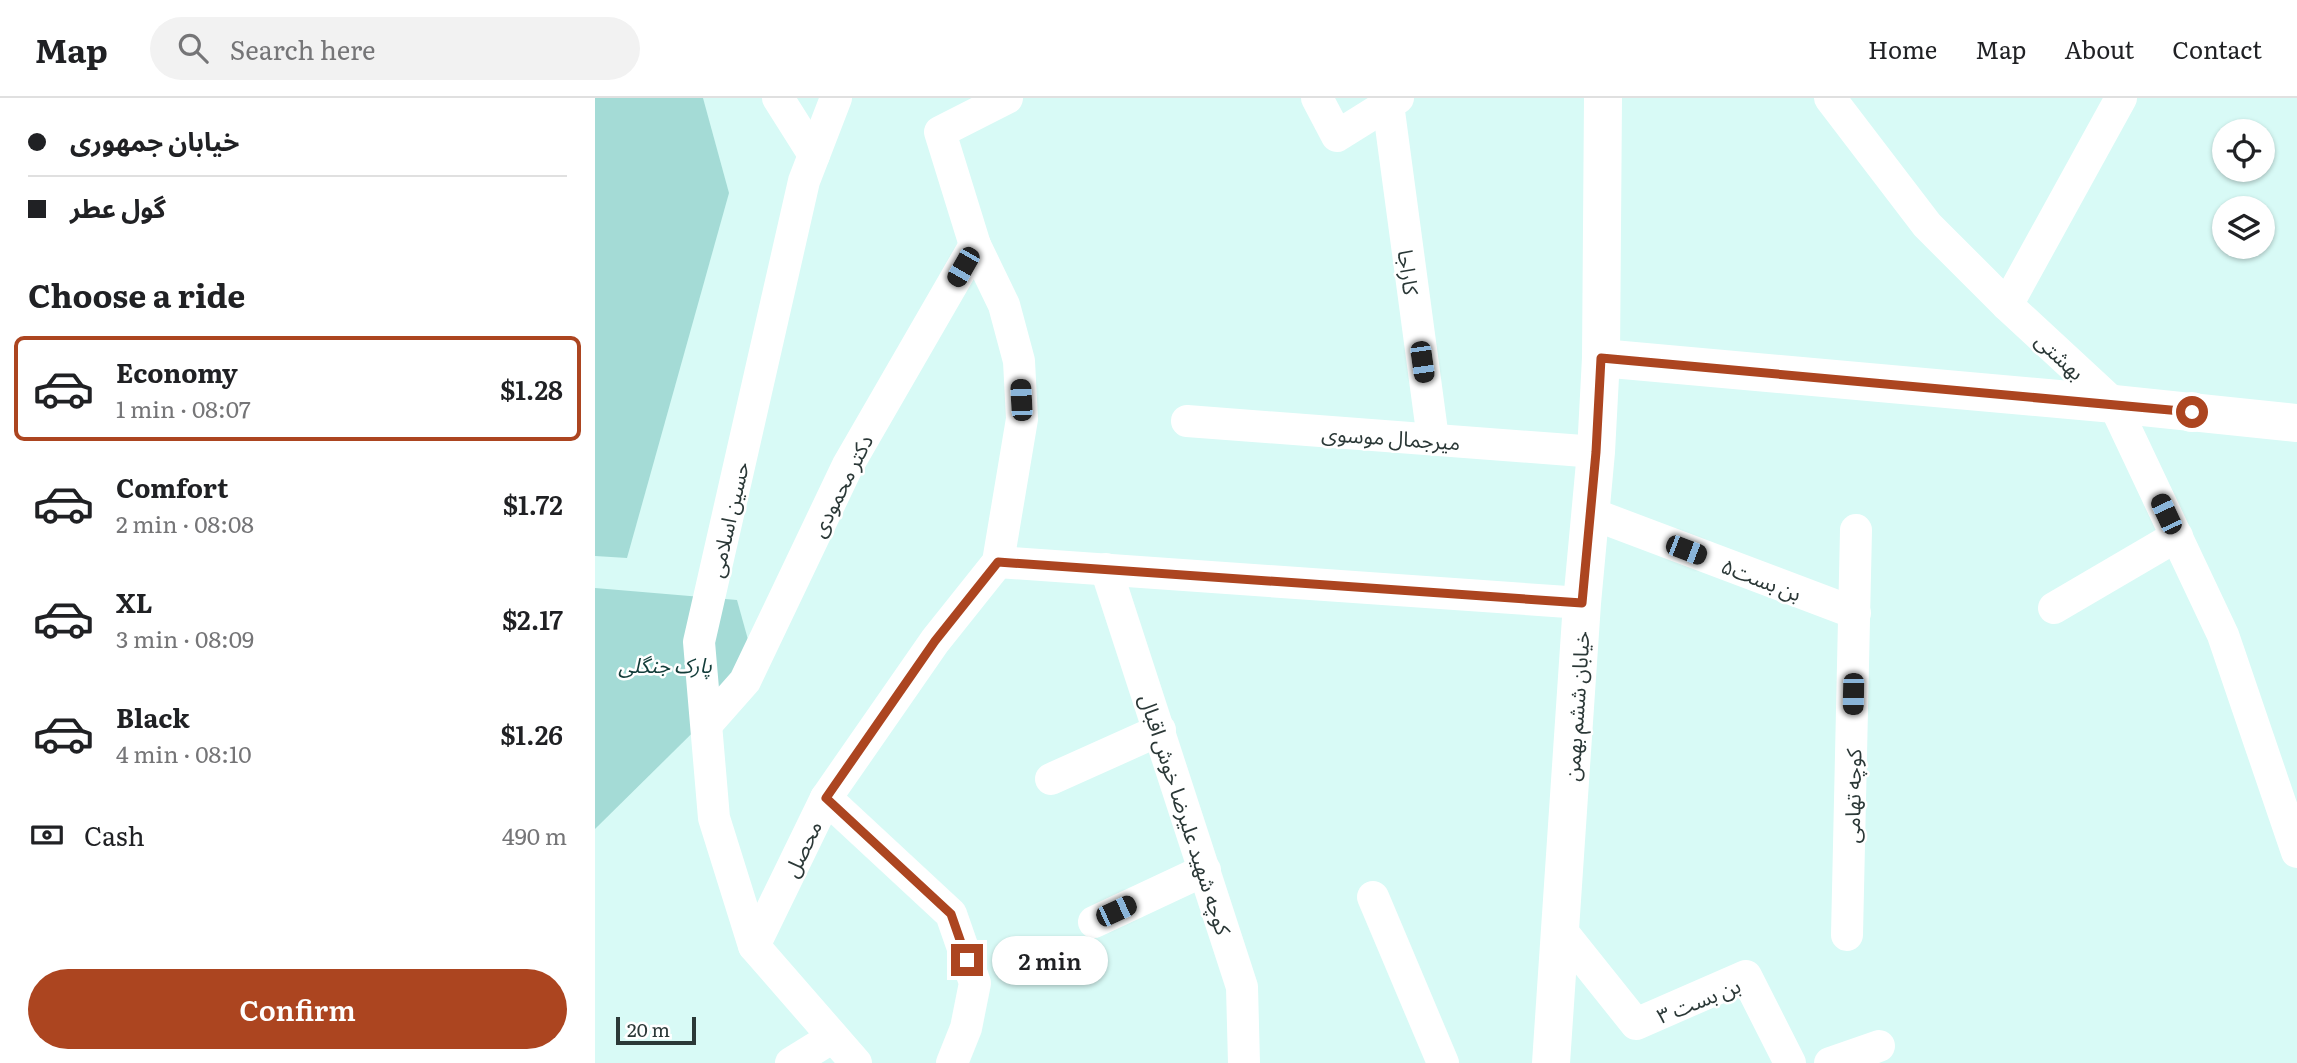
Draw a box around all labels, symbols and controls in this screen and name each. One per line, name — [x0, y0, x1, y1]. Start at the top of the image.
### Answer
search box — [150, 17, 640, 80]
text: Map — [35, 24, 108, 73]
icon: search — [174, 29, 212, 67]
text: Search here — [230, 29, 376, 68]
text: Home — [1868, 31, 1937, 66]
text: Map — [1975, 31, 2026, 66]
text: About — [2064, 31, 2134, 66]
text: Contact — [2172, 31, 2262, 66]
map controls — [2212, 119, 2275, 259]
button: locate — [2212, 119, 2275, 182]
text: خیابان جمهوری — [70, 120, 239, 159]
text: گول عطر — [70, 187, 166, 226]
button: layers — [2212, 196, 2275, 259]
car — [944, 244, 983, 290]
street label: کاراجا — [1391, 247, 1429, 297]
text: Choose a ride — [28, 270, 245, 318]
street label: بهشتی — [2029, 324, 2093, 386]
car — [1409, 340, 1436, 384]
text: Economy — [116, 352, 238, 391]
icon: car — [32, 357, 95, 420]
text: $1.28 — [500, 369, 563, 408]
car — [1010, 378, 1033, 422]
text: 1 min · 08:07 — [116, 391, 251, 425]
route start — [2176, 396, 2208, 428]
street label: میرجمال موسوی — [1321, 416, 1461, 456]
street label: دکتر محمودی — [801, 428, 879, 542]
street label: حسین اسلامی — [699, 458, 755, 580]
text: Comfort — [116, 467, 228, 506]
icon: car — [32, 472, 95, 535]
text: $1.72 — [503, 484, 563, 523]
car — [2148, 491, 2185, 537]
text: 2 min · 08:08 — [116, 506, 254, 540]
car — [1663, 533, 1710, 567]
street label: بن بست۵ — [1717, 549, 1807, 607]
text: XL — [116, 582, 153, 621]
icon: car — [32, 587, 95, 650]
text: $2.17 — [502, 599, 563, 638]
text: 3 min · 08:09 — [116, 621, 254, 655]
street label: خیابان ششم بهمن — [1554, 630, 1598, 782]
park label: پارک جنگلی — [618, 648, 713, 680]
car — [1843, 673, 1864, 715]
street label: کوچه شهید علیرضا خوش اقبال — [1133, 690, 1241, 939]
text: Black — [116, 697, 190, 736]
icon: car — [32, 702, 95, 765]
text: $1.26 — [500, 714, 563, 753]
text: 4 min · 08:10 — [116, 736, 252, 770]
street label: کوچه تهامی — [1835, 748, 1867, 844]
street label: محصل — [774, 814, 828, 882]
text: Cash — [84, 815, 145, 854]
icon: cash — [28, 816, 66, 854]
text: 490 m — [502, 818, 567, 852]
car — [1093, 893, 1140, 929]
callout: 2 min — [991, 936, 1107, 984]
text: 2 min — [1018, 943, 1082, 977]
route end — [951, 944, 983, 976]
street label: بن بست ۳ — [1651, 968, 1745, 1030]
button: Confirm — [28, 969, 567, 1049]
scale bar — [616, 1014, 697, 1046]
text: 20 m — [627, 1015, 670, 1043]

